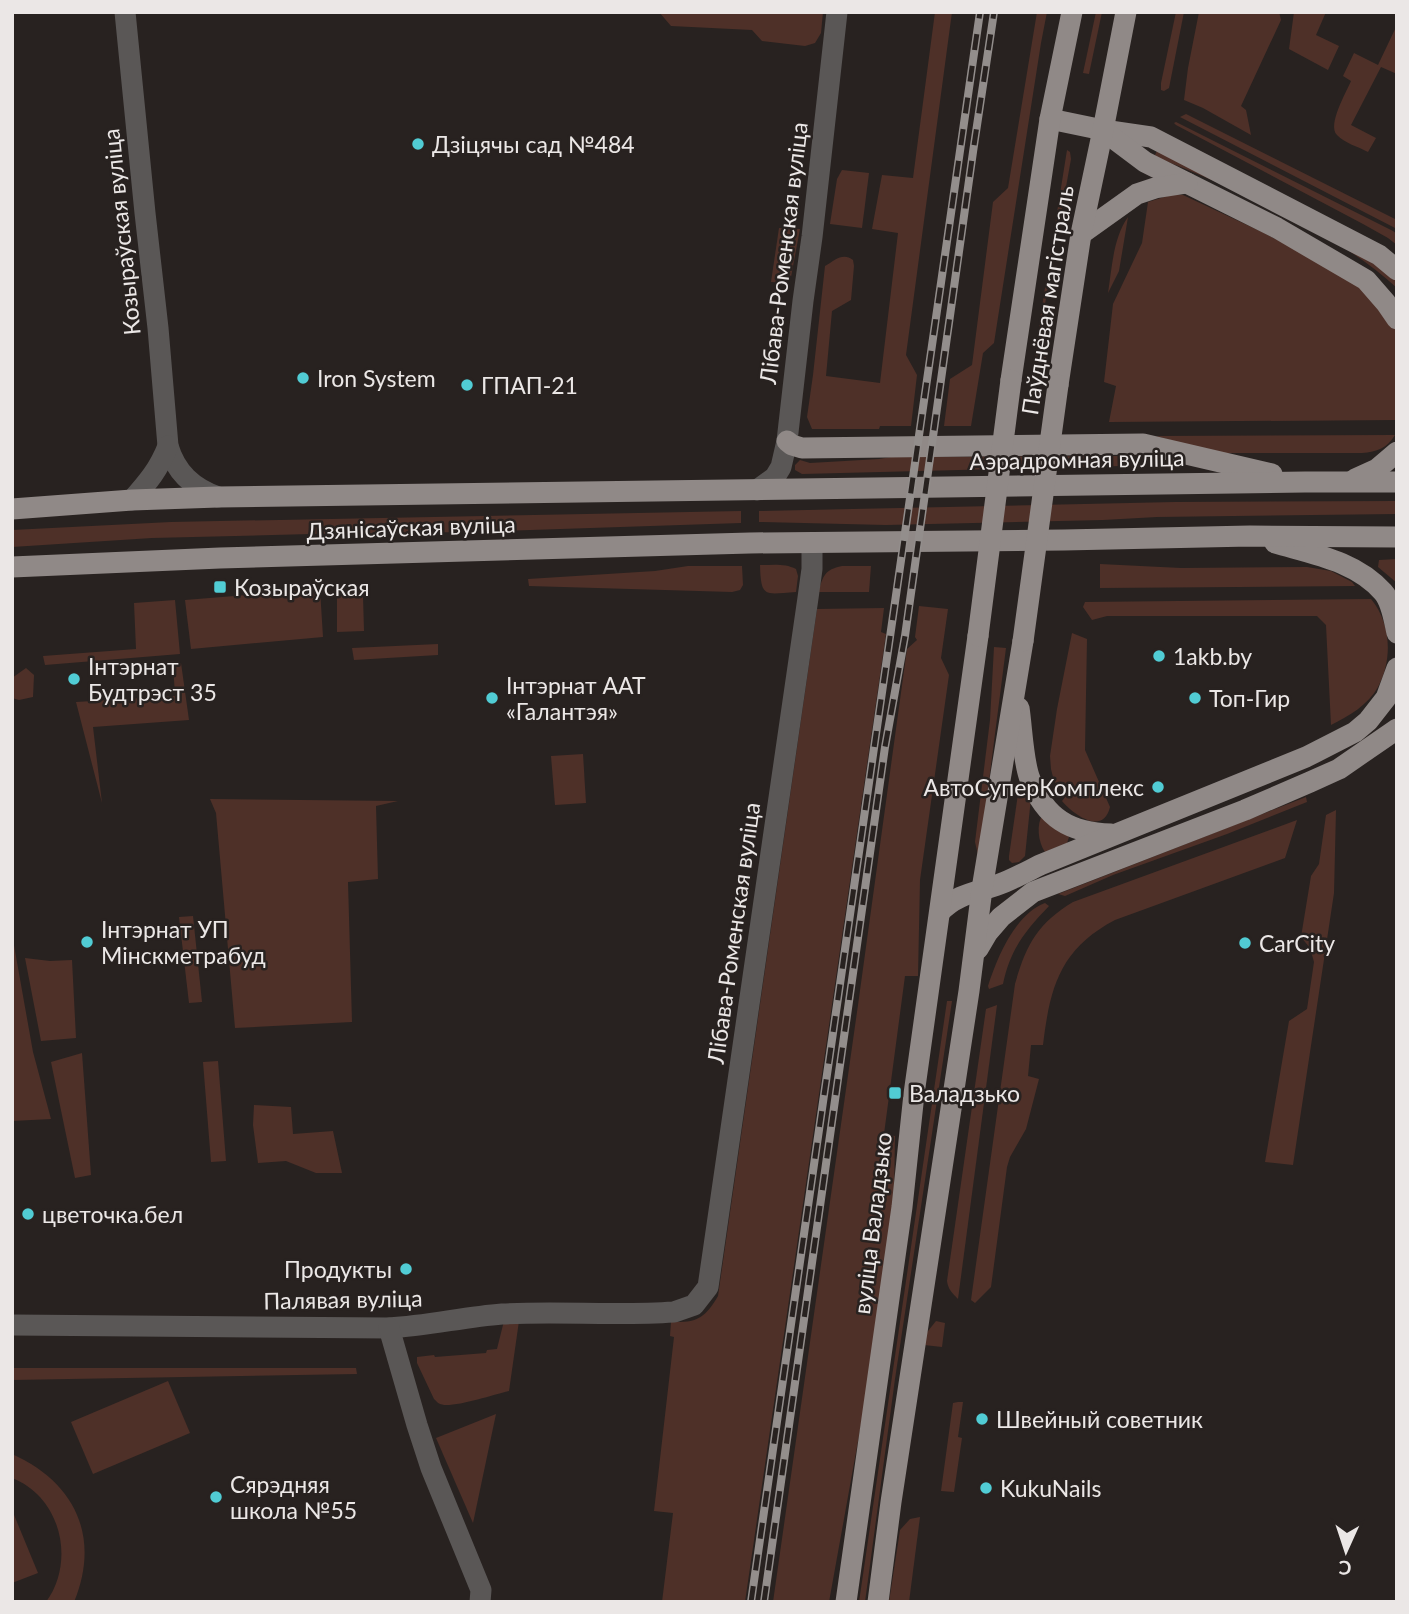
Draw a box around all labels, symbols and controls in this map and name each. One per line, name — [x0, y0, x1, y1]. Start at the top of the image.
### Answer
street label: Лібава-Роменская вуліца — [753, 120, 813, 387]
street label: Козыраўская вуліца — [96, 127, 146, 337]
place label: Дзіцячы сад №484 — [432, 130, 635, 158]
marker: Дзіцячы сад №484 — [410, 136, 426, 152]
street label: Паўднёвая магістраль — [1015, 183, 1079, 417]
place label: Iron System — [317, 364, 436, 392]
marker: Iron System — [295, 370, 311, 386]
place label: ГПАП-21 — [481, 371, 578, 399]
marker: ГПАП-21 — [459, 377, 475, 393]
street label: Аэрадромная вуліца — [969, 443, 1185, 475]
street label: Дзянісаўская вуліца — [306, 509, 516, 545]
place label: Козыраўская — [234, 573, 370, 601]
marker: Козыраўская — [212, 579, 228, 595]
place label: 1akb.by — [1173, 642, 1252, 670]
marker: 1akb.by — [1151, 648, 1167, 664]
place label: Інтэрнат Будтрэст 35 — [88, 652, 217, 706]
marker: Інтэрнат Будтрэст 35 — [66, 671, 82, 687]
place label: Інтэрнат ААТ «Галантэя» — [506, 671, 646, 725]
place label: Топ-Гир — [1209, 684, 1290, 712]
marker: Інтэрнат ААТ «Галантэя» — [484, 690, 500, 706]
marker: Топ-Гир — [1187, 690, 1203, 706]
place label: АвтоСуперКомплекс — [924, 773, 1144, 801]
marker: АвтоСуперКомплекс — [1150, 779, 1166, 795]
street label: Лібава-Роменская вуліца — [701, 801, 765, 1066]
place label: Інтэрнат УП Мінскметрабуд — [101, 915, 266, 969]
place label: CarCity — [1259, 929, 1335, 957]
marker: Інтэрнат УП Мінскметрабуд — [79, 934, 95, 950]
marker: CarCity — [1237, 935, 1253, 951]
place label: Валадзько — [909, 1079, 1020, 1107]
marker: Валадзько — [887, 1085, 903, 1101]
street label: вуліца Валадзько — [847, 1130, 897, 1316]
place label: цветочка.бел — [42, 1200, 183, 1228]
marker: цветочка.бел — [20, 1206, 36, 1222]
place label: Продукты — [284, 1255, 392, 1283]
marker: Продукты — [398, 1261, 414, 1277]
street label: Палявая вуліца — [263, 1284, 423, 1314]
place label: Швейный советник — [996, 1405, 1203, 1433]
marker: Швейный советник — [974, 1411, 990, 1427]
place label: Сярэдняя школа №55 — [230, 1470, 357, 1524]
place label: KukuNails — [1000, 1474, 1101, 1502]
marker: KukuNails — [978, 1480, 994, 1496]
marker: Сярэдняя школа №55 — [208, 1489, 224, 1505]
north arrow — [1311, 1516, 1381, 1586]
text: С — [1338, 1557, 1352, 1580]

